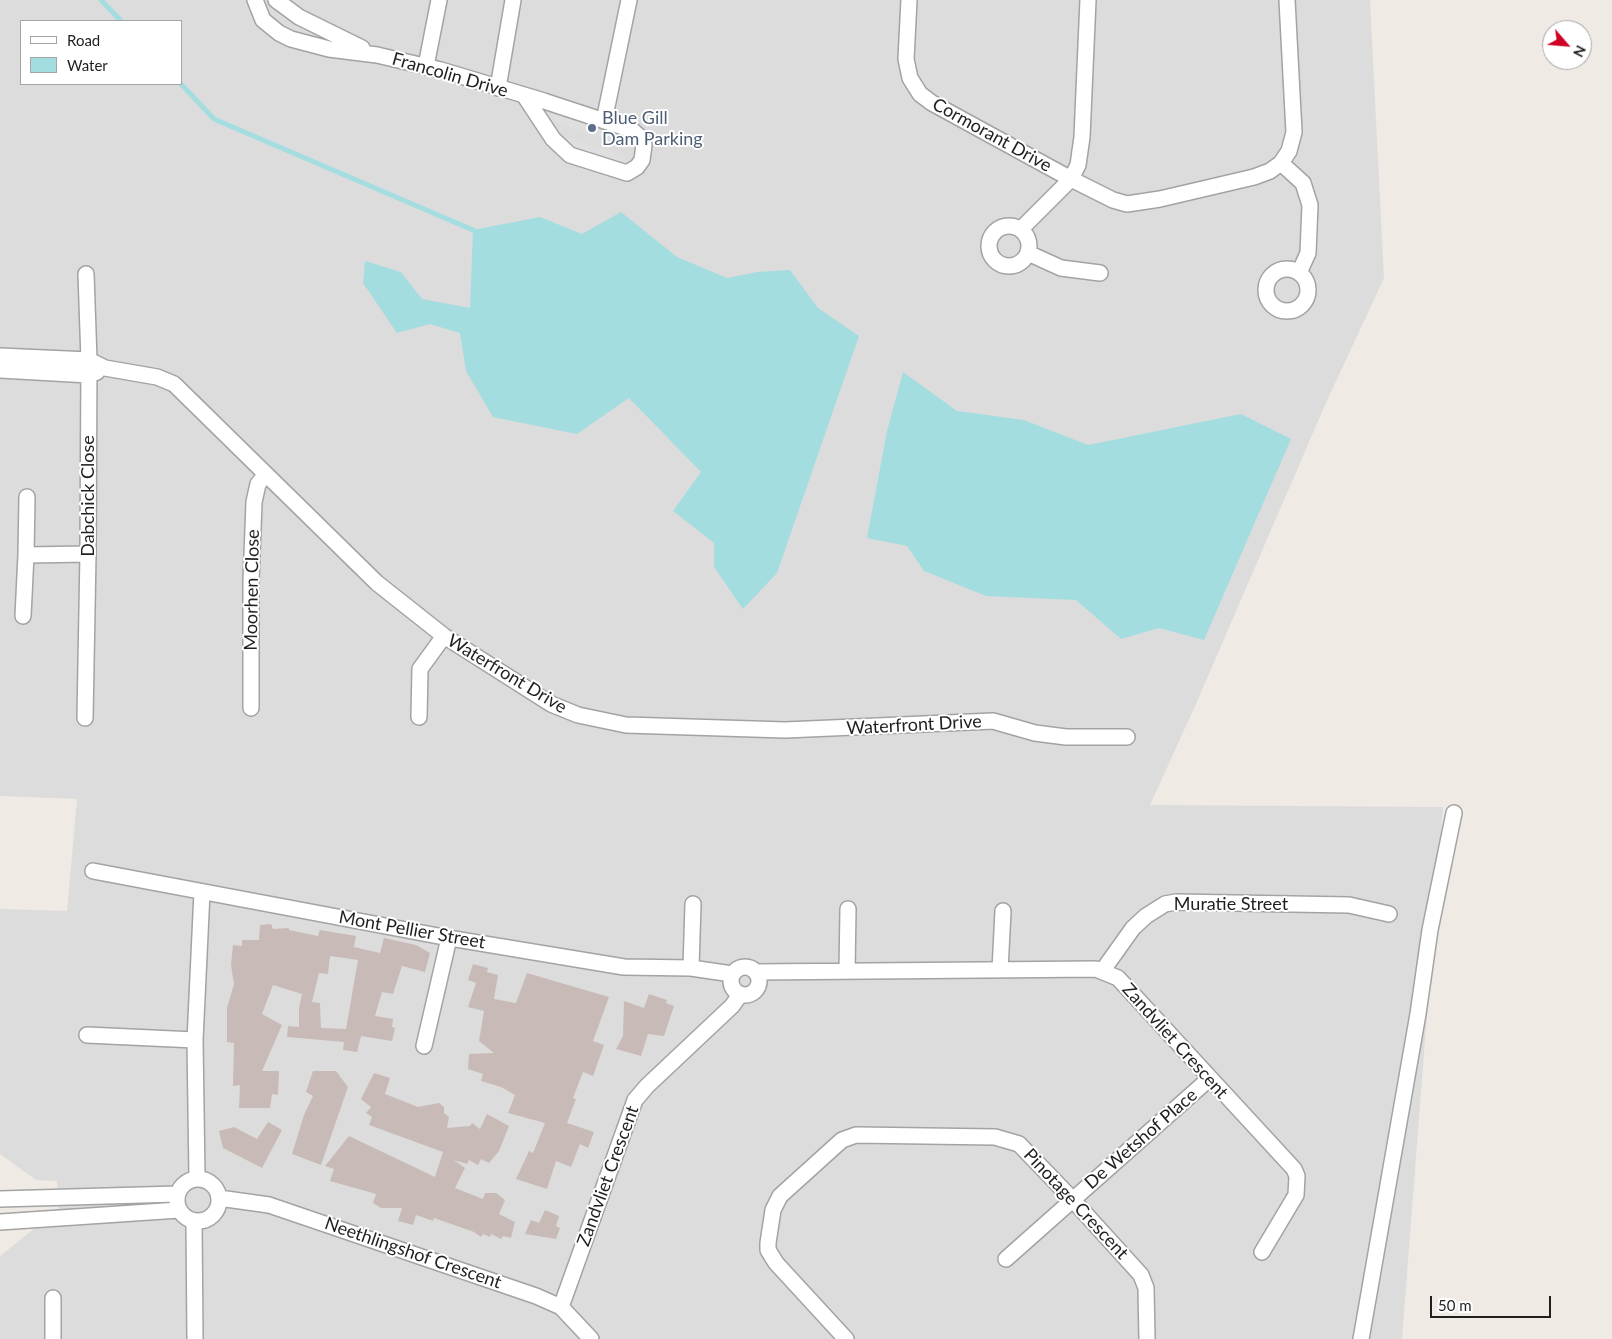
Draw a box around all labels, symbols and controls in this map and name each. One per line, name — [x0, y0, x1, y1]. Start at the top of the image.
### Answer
legend — [20, 20, 182, 85]
north arrow — [1542, 20, 1592, 70]
text: Road — [67, 31, 100, 49]
text: N — [1570, 43, 1590, 60]
street label: Francolin Drive — [390, 48, 510, 102]
text: Water — [67, 56, 108, 74]
street label: Cormorant Drive — [929, 93, 1055, 177]
place label: Blue Gill Dam Parking — [602, 107, 703, 150]
marker: Blue Gill Dam Parking — [586, 122, 598, 134]
street label: Dabchick Close — [77, 435, 99, 557]
street label: Moorhen Close — [240, 529, 264, 651]
street label: Waterfront Drive — [443, 630, 571, 718]
street label: Waterfront Drive — [846, 711, 982, 739]
street label: Muratie Street — [1174, 893, 1288, 915]
street label: Mont Pellier Street — [337, 906, 487, 954]
street label: Zandvliet Crescent — [1117, 979, 1233, 1103]
street label: De Wetshof Place — [1080, 1084, 1202, 1194]
street label: Zandvliet Crescent — [573, 1103, 643, 1249]
street label: Pinotage Crescent — [1019, 1144, 1133, 1264]
street label: Neethlingshof Crescent — [322, 1213, 504, 1293]
scale bar — [1432, 1286, 1553, 1318]
text: 50 m — [1438, 1296, 1472, 1314]

